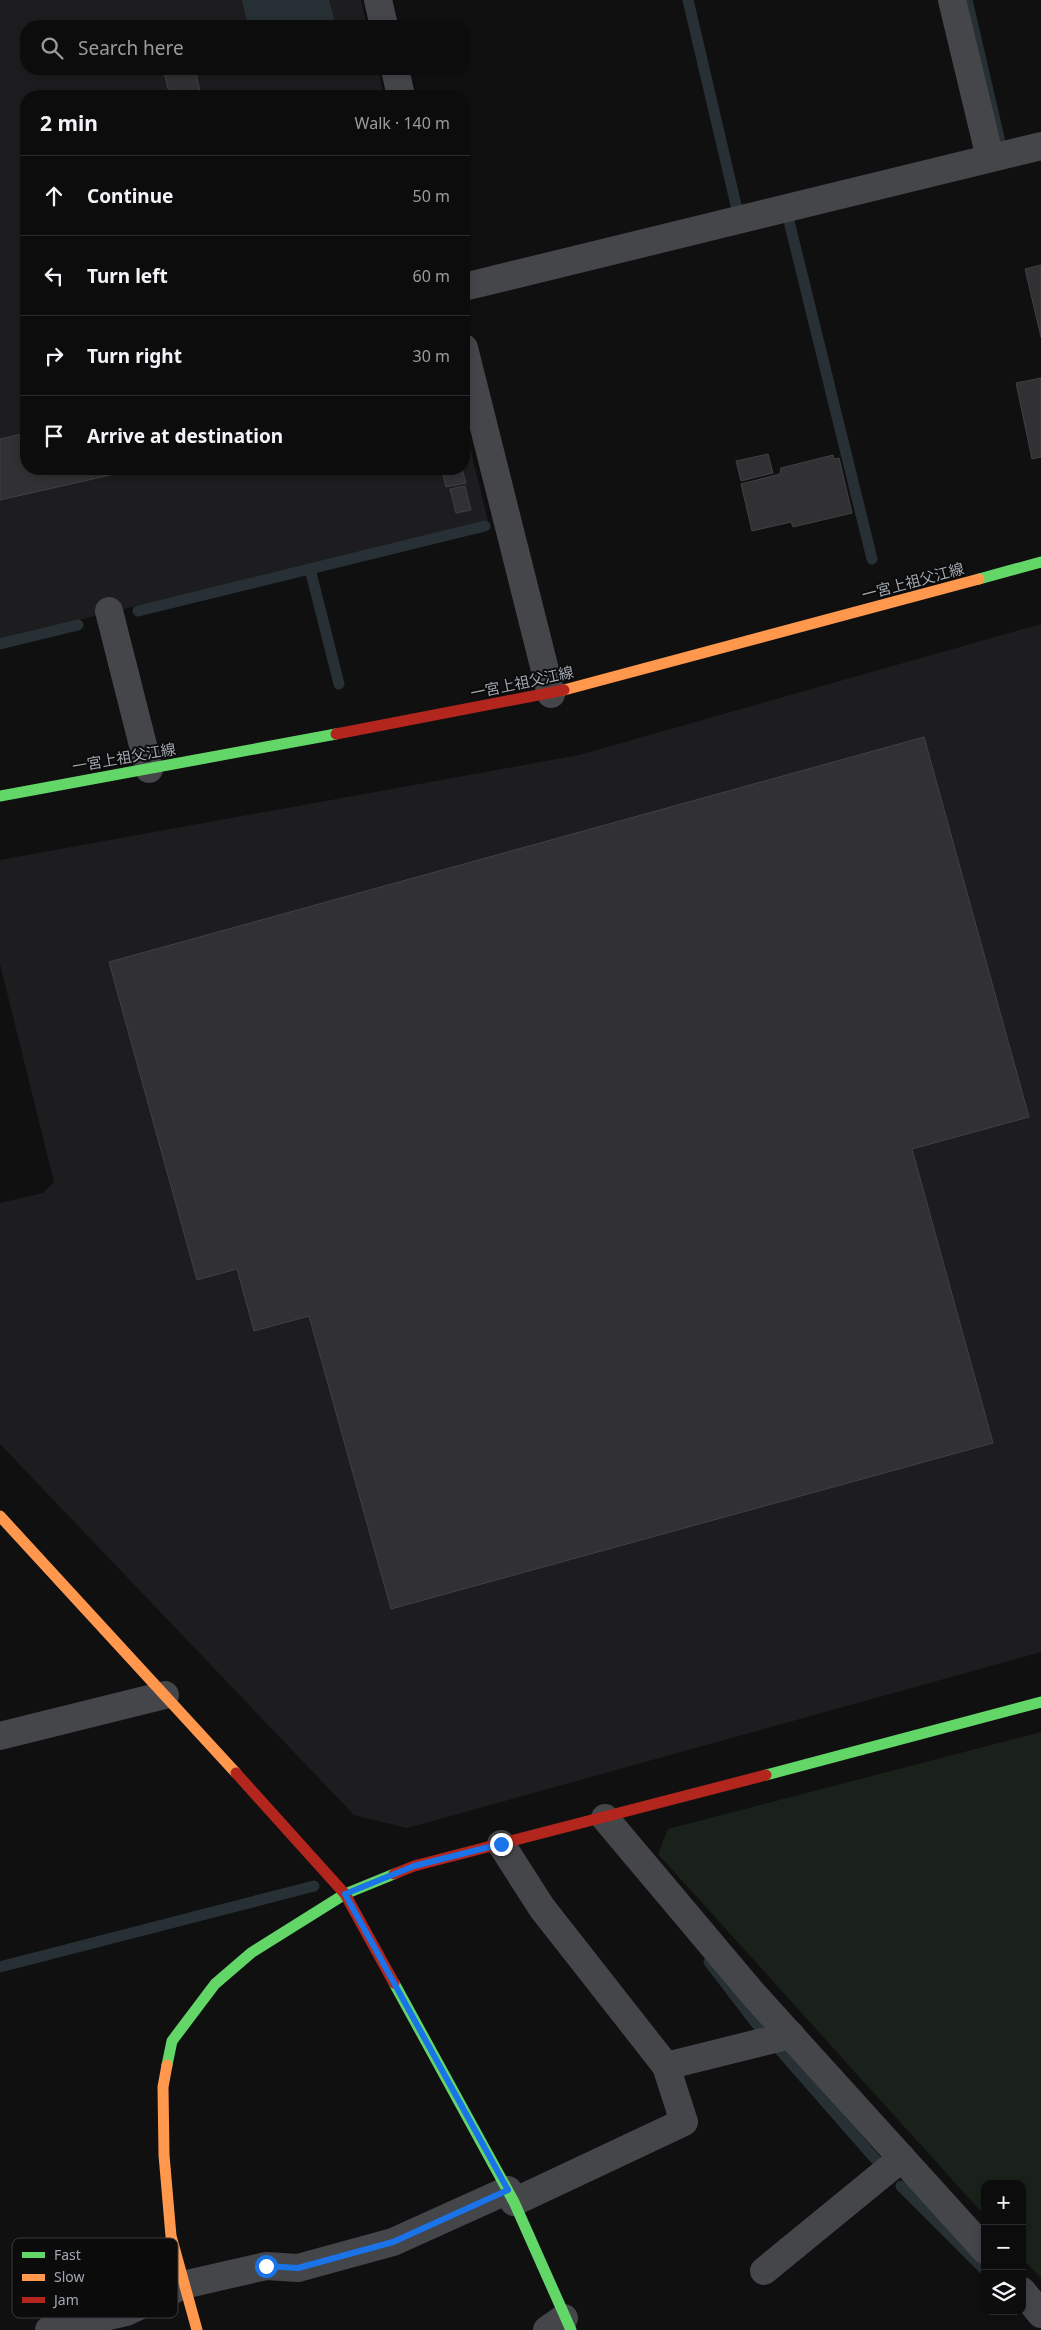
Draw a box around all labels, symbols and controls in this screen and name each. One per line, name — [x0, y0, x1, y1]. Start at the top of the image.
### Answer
search box — [20, 20, 470, 75]
icon: search — [38, 34, 66, 62]
text: Search here — [78, 35, 184, 61]
text: 2 min — [40, 109, 98, 137]
text: Walk · 140 m — [355, 112, 450, 134]
icon: ahead — [40, 182, 68, 210]
text: Continue — [87, 183, 173, 209]
text: 50 m — [413, 185, 450, 207]
icon: left — [40, 262, 68, 290]
text: Turn left — [87, 263, 168, 289]
text: 60 m — [413, 265, 450, 287]
icon: right — [40, 342, 68, 370]
text: Turn right — [87, 343, 182, 369]
text: 30 m — [413, 345, 450, 367]
icon: arrive — [40, 422, 68, 450]
text: Arrive at destination — [87, 423, 283, 449]
street label: 一宮上祖父江線 — [859, 558, 966, 604]
street label: 一宮上祖父江線 — [468, 661, 575, 703]
street label: 一宮上祖父江線 — [70, 738, 177, 776]
route end — [490, 1833, 513, 1856]
map controls — [981, 2180, 1026, 2315]
button: + — [981, 2180, 1026, 2225]
button: − — [981, 2225, 1026, 2270]
legend — [12, 2238, 178, 2318]
text: Fast — [54, 2245, 81, 2264]
route start — [255, 2255, 278, 2278]
text: Slow — [54, 2267, 85, 2286]
button: layers — [981, 2270, 1026, 2315]
text: Jam — [52, 2290, 79, 2309]

